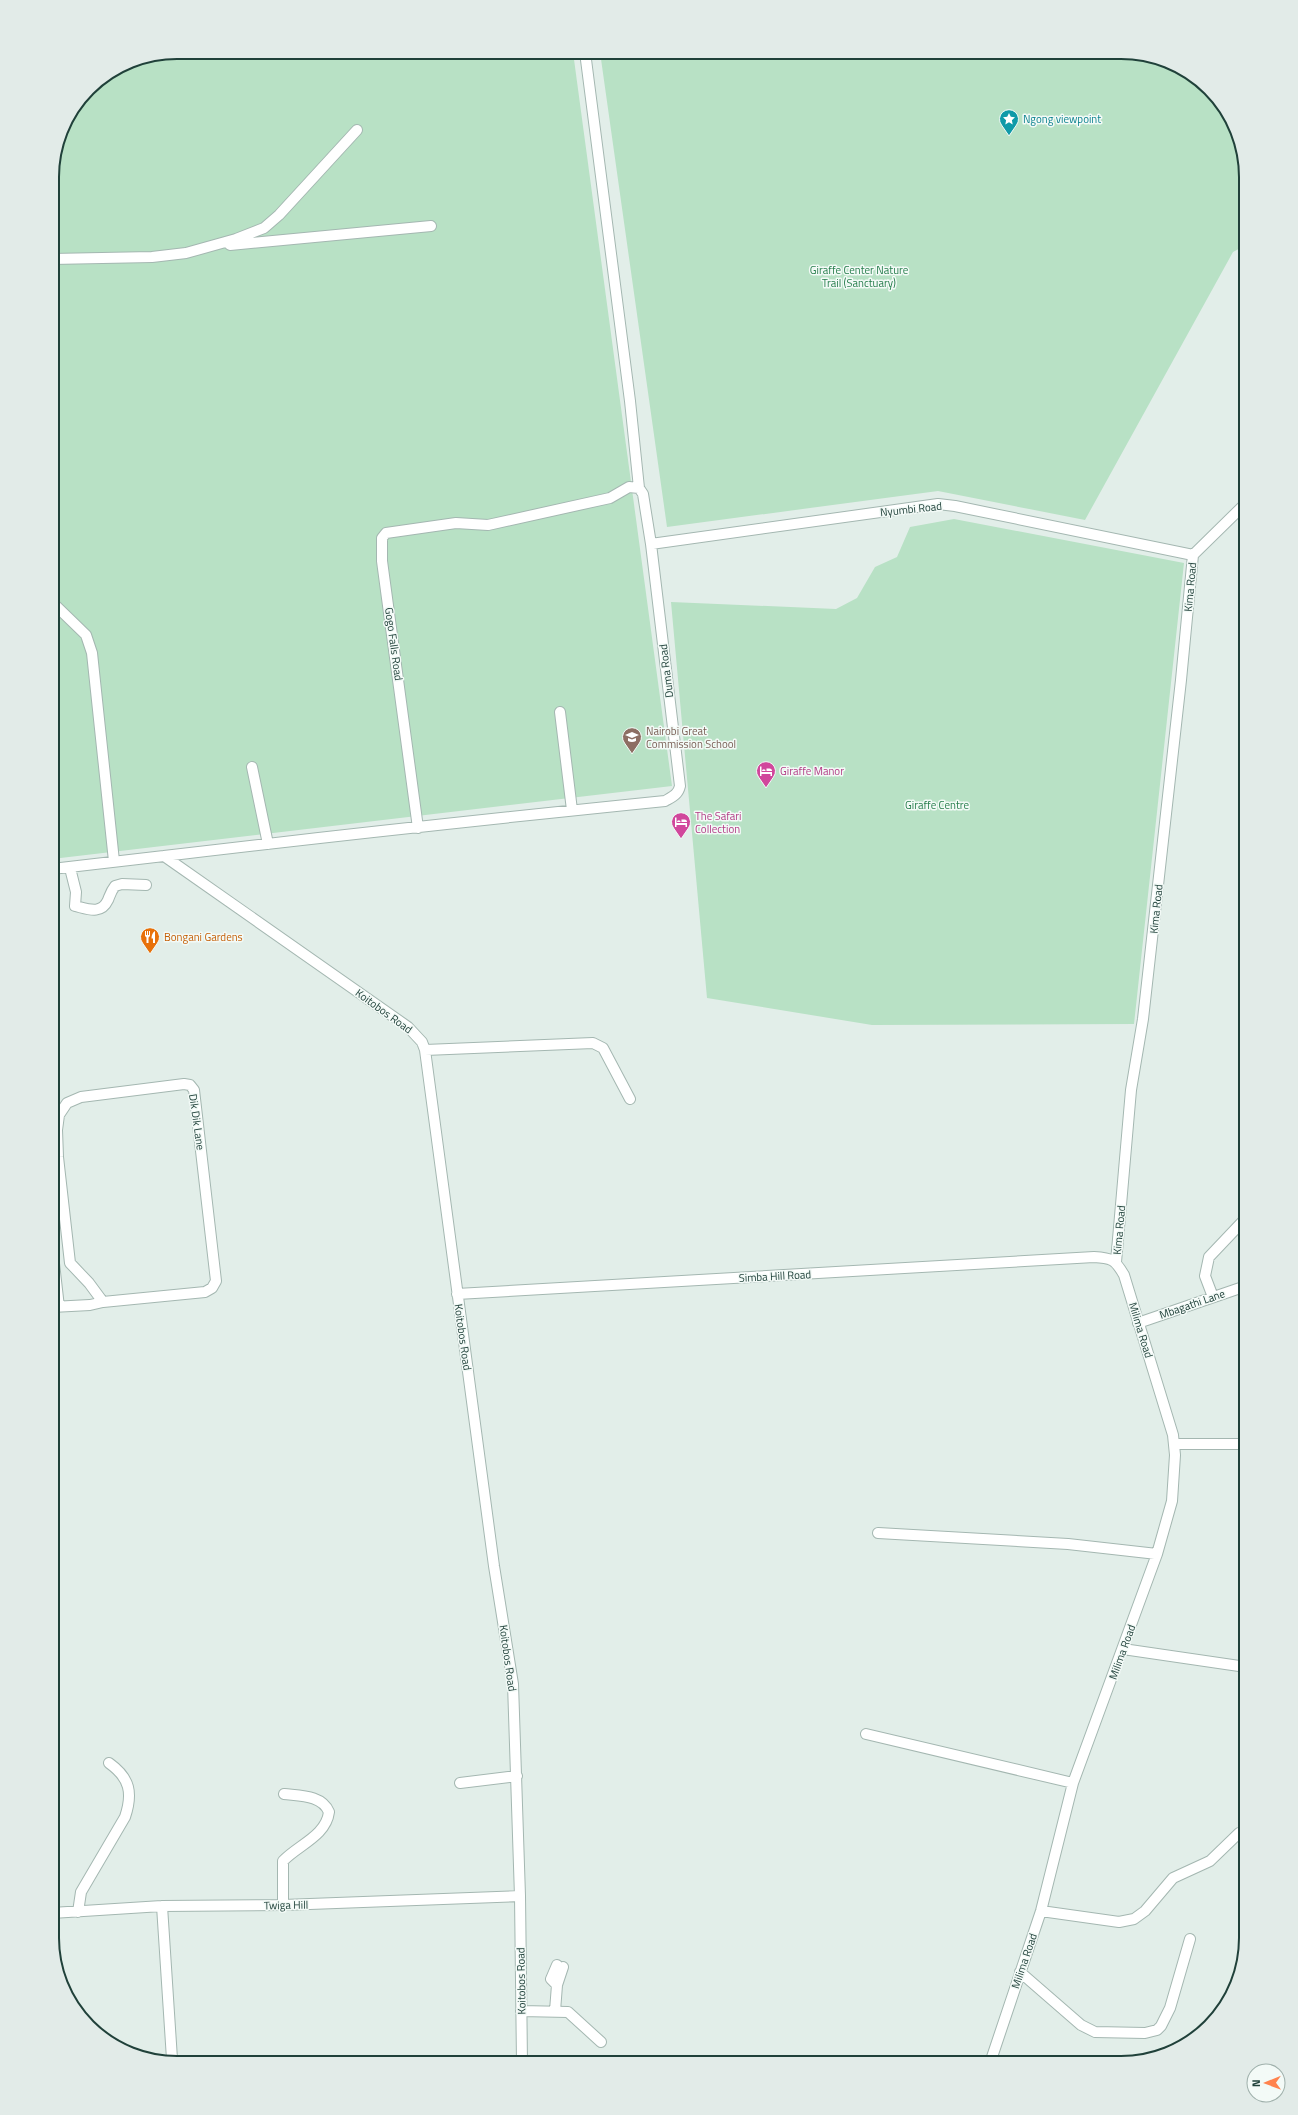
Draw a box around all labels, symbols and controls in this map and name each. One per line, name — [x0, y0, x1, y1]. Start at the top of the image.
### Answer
place icon: Ngong viewpoint — [998, 108, 1020, 136]
place label: Ngong viewpoint — [1023, 111, 1101, 127]
park label: Giraffe Center Nature Trail (Sanctuary) — [810, 262, 909, 291]
street label: Nyumbi Road — [879, 498, 943, 520]
street label: Kima Road — [1180, 561, 1200, 612]
street label: Gogo Falls Road — [381, 606, 407, 682]
street label: Duma Road — [655, 643, 677, 699]
place label: Nairobi Great Commission School — [646, 723, 736, 752]
school or university icon: Nairobi Great Commission School — [621, 726, 643, 754]
hotel icon: Giraffe Manor — [755, 760, 777, 788]
place label: Giraffe Manor — [780, 763, 844, 779]
park label: Giraffe Centre — [905, 797, 969, 813]
place label: The Safari Collection — [695, 808, 742, 837]
hotel icon: The Safari Collection — [670, 811, 692, 839]
street label: Kima Road — [1145, 883, 1167, 935]
restaurant icon: Bongani Gardens — [139, 926, 161, 954]
place label: Bongani Gardens — [164, 929, 243, 945]
street label: Koitobos Road — [352, 985, 416, 1037]
street label: Dik Dik Lane — [185, 1093, 209, 1152]
street label: Kima Road — [1109, 1204, 1129, 1255]
street label: Simba Hill Road — [738, 1266, 812, 1286]
street label: Mbagathi Lane — [1157, 1285, 1227, 1323]
street label: Milima Road — [1125, 1300, 1157, 1360]
street label: Koitobos Road — [450, 1303, 476, 1371]
street label: Milima Road — [1105, 1622, 1139, 1682]
street label: Koitobos Road — [495, 1624, 521, 1692]
street label: Twiga Hill — [264, 1897, 308, 1913]
street label: Milima Road — [1007, 1931, 1041, 1991]
street label: Koitobos Road — [512, 1947, 530, 2015]
north arrow — [1246, 2063, 1286, 2103]
text: N — [1248, 2079, 1264, 2087]

